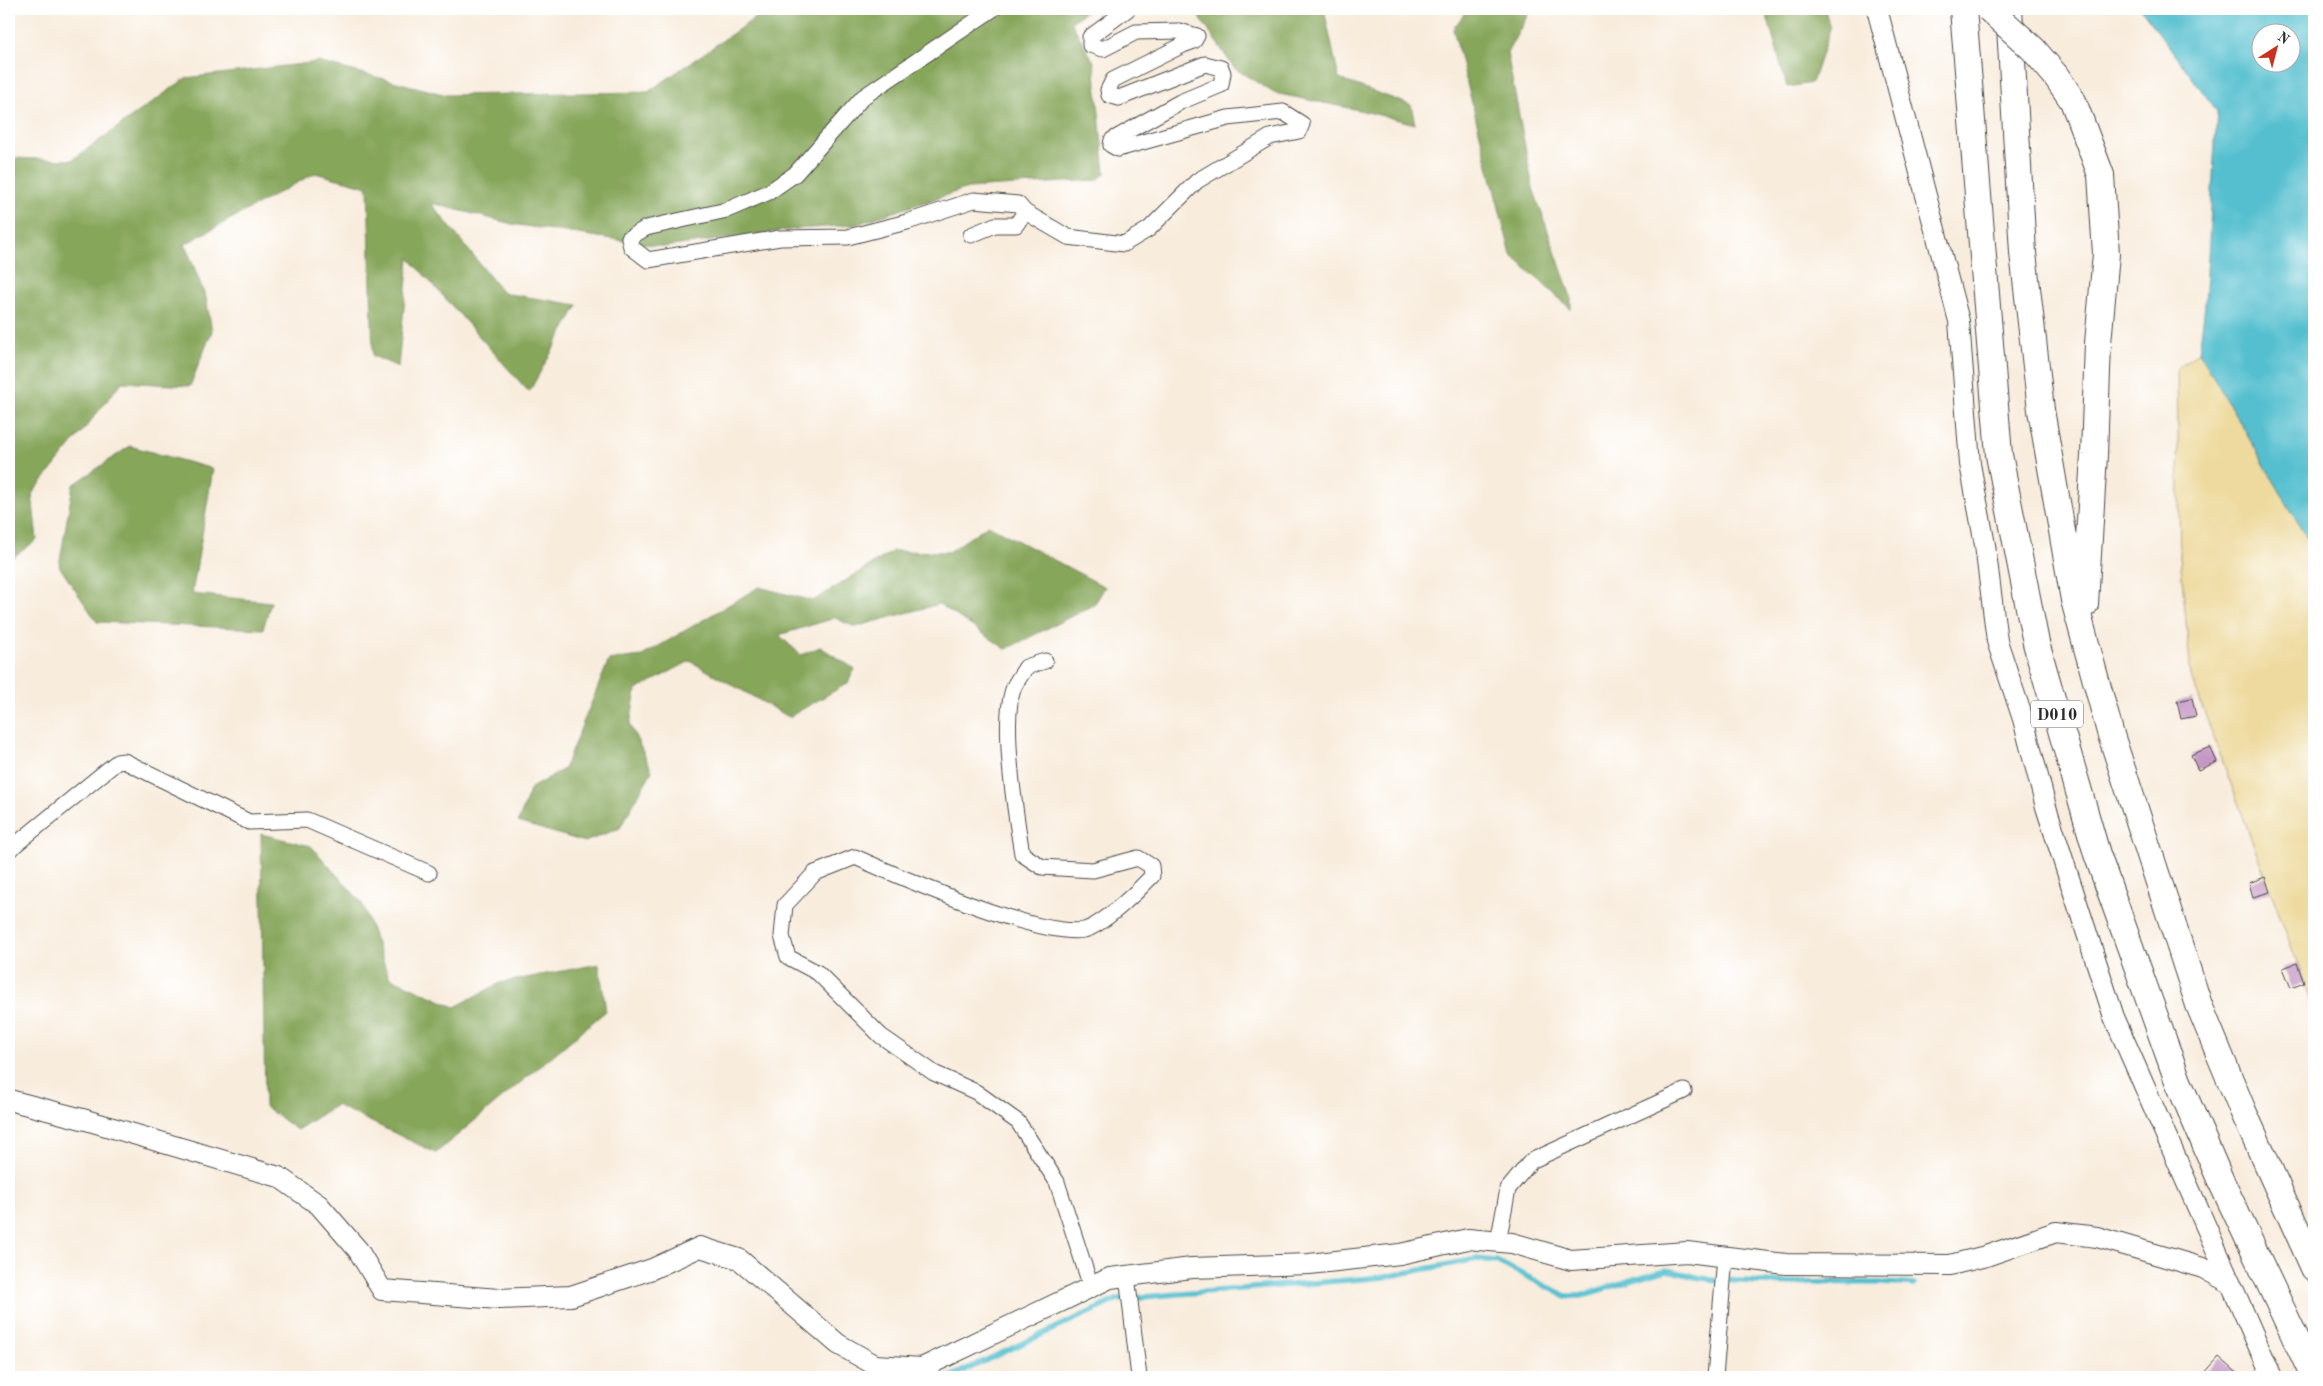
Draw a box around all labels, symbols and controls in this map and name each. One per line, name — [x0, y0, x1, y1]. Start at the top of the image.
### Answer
north arrow — [2250, 22, 2300, 72]
text: N — [2275, 29, 2292, 47]
road number: D010 — [2031, 701, 2083, 728]

